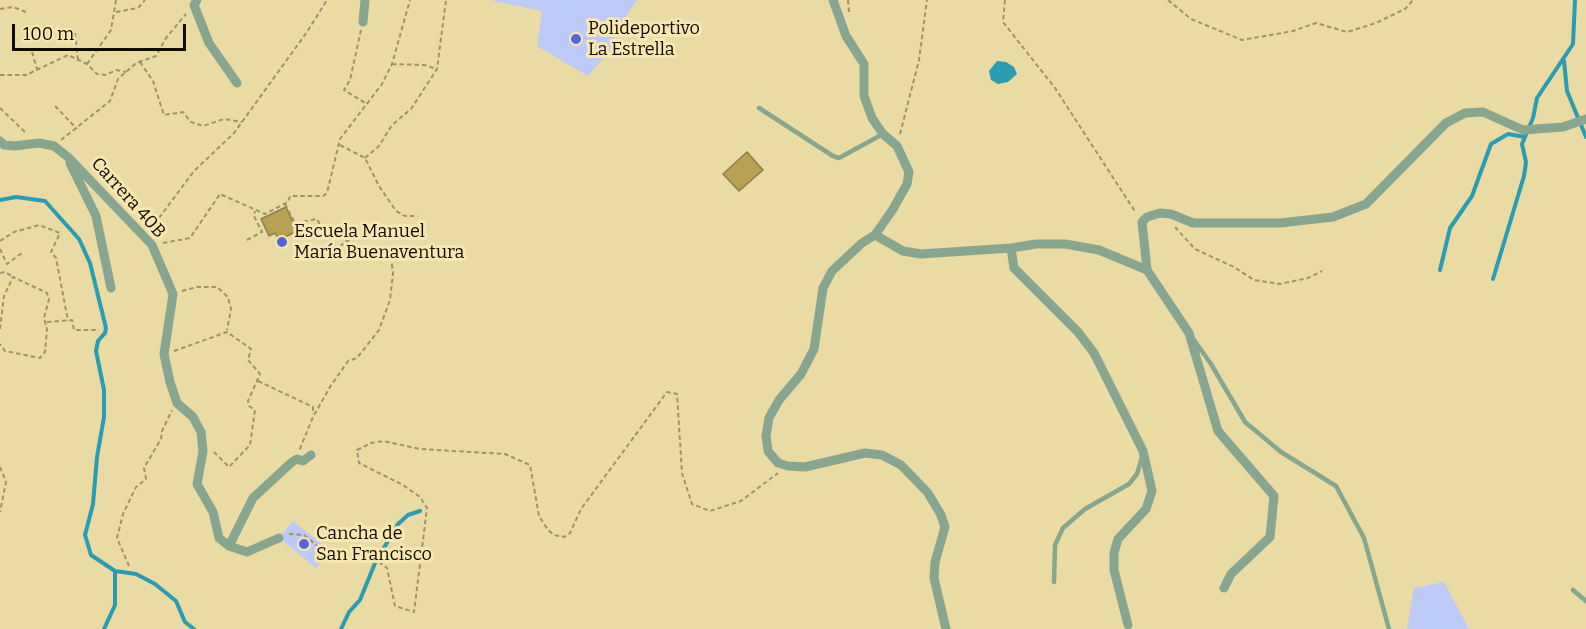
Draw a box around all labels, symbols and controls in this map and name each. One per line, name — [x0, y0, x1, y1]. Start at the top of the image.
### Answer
scale bar — [15, 12, 189, 50]
place label: Polideportivo La Estrella — [588, 18, 700, 60]
text: 100 m — [23, 23, 74, 45]
marker: Polideportivo La Estrella — [569, 32, 583, 46]
street label: Carrera 40B — [86, 153, 170, 243]
place label: Escuela Manuel María Buenaventura — [294, 221, 464, 264]
marker: Escuela Manuel María Buenaventura — [275, 235, 289, 249]
place label: Cancha de San Francisco — [316, 523, 432, 566]
marker: Cancha de San Francisco — [297, 537, 311, 551]

